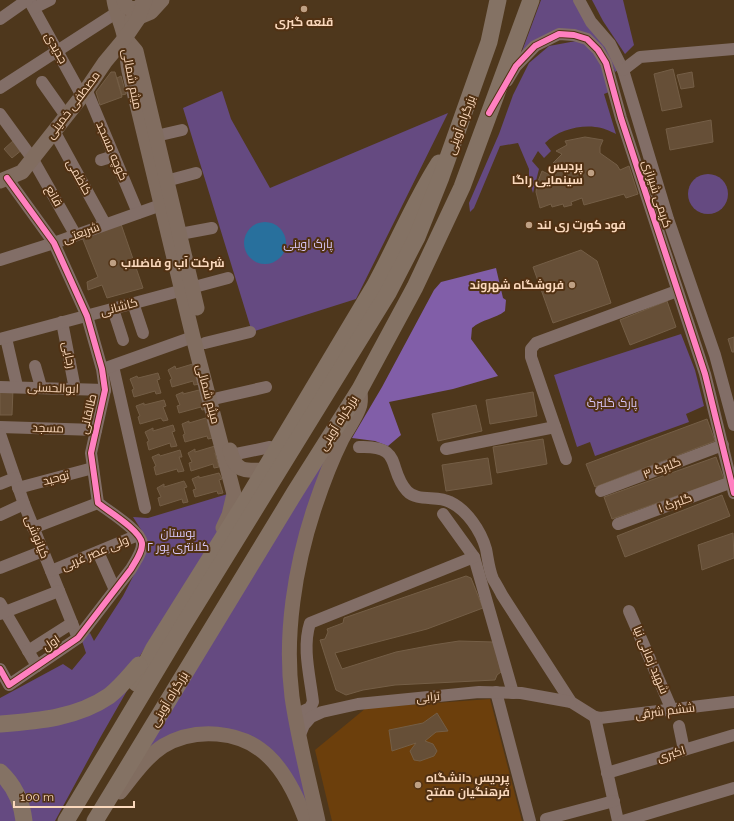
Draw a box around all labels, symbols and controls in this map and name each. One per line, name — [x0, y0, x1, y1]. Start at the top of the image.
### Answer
marker: قلعه گبری — [299, 4, 309, 14]
place label: قلعه گبری — [275, 15, 333, 30]
street label: جدیدی — [42, 30, 70, 66]
street label: میثم شمالی — [118, 48, 145, 111]
street label: مصطفی خمینی — [43, 69, 103, 141]
street label: بزرگراه آوینی — [444, 93, 478, 157]
street label: کوچه مسجد — [91, 119, 131, 183]
street label: کاظمی — [64, 157, 94, 197]
street label: کریمی شیرازی — [639, 158, 675, 230]
place label: پردیس سینمایی راگا — [512, 159, 584, 188]
marker: پردیس سینمایی راگا — [586, 168, 596, 178]
street label: قانع — [42, 183, 65, 209]
place label: فود کورت ری لند — [537, 218, 626, 233]
street label: شریعتی — [61, 220, 101, 246]
marker: فود کورت ری لند — [524, 220, 534, 230]
park label: پارک اوینی — [283, 237, 334, 253]
place label: شرکت آب و فاضلاب — [121, 256, 225, 271]
marker: شرکت آب و فاضلاب — [108, 258, 118, 268]
place label: فروشگاه شهروند — [470, 278, 564, 293]
marker: فروشگاه شهروند — [567, 280, 577, 290]
street label: کاشانی — [99, 295, 139, 319]
street label: رجایی — [60, 340, 78, 370]
street label: میثم شمالی — [192, 363, 223, 426]
street label: ابوالحسنی — [27, 380, 79, 396]
street label: طالقانی — [77, 392, 99, 435]
street label: بزرگراه آوینی — [316, 393, 360, 453]
park label: پارک گلبرگ — [587, 396, 638, 412]
street label: مسجد — [32, 420, 64, 436]
street label: گلبرگ ۳ — [641, 454, 683, 482]
street label: توحید — [41, 468, 71, 488]
street label: گلبرگ ۱ — [656, 490, 694, 516]
street label: کیانوشی — [22, 513, 52, 561]
park label: بوستان کلانتری پور ۲ — [147, 526, 209, 556]
street label: ولی عصر غربی — [59, 533, 131, 573]
street label: شهید زمانی نیا — [630, 624, 672, 696]
street label: اول — [40, 632, 62, 654]
street label: بزرگراه آوینی — [147, 669, 191, 729]
street label: ترابی — [415, 689, 441, 705]
street label: ششم شرقی — [634, 700, 696, 723]
street label: اکبری — [655, 743, 687, 765]
place label: پردیس دانشگاه فرهنگیان مفتح — [426, 771, 510, 801]
marker: پردیس دانشگاه فرهنگیان مفتح — [413, 780, 423, 790]
scale bar — [14, 783, 134, 809]
text: 100 m — [20, 790, 54, 804]

